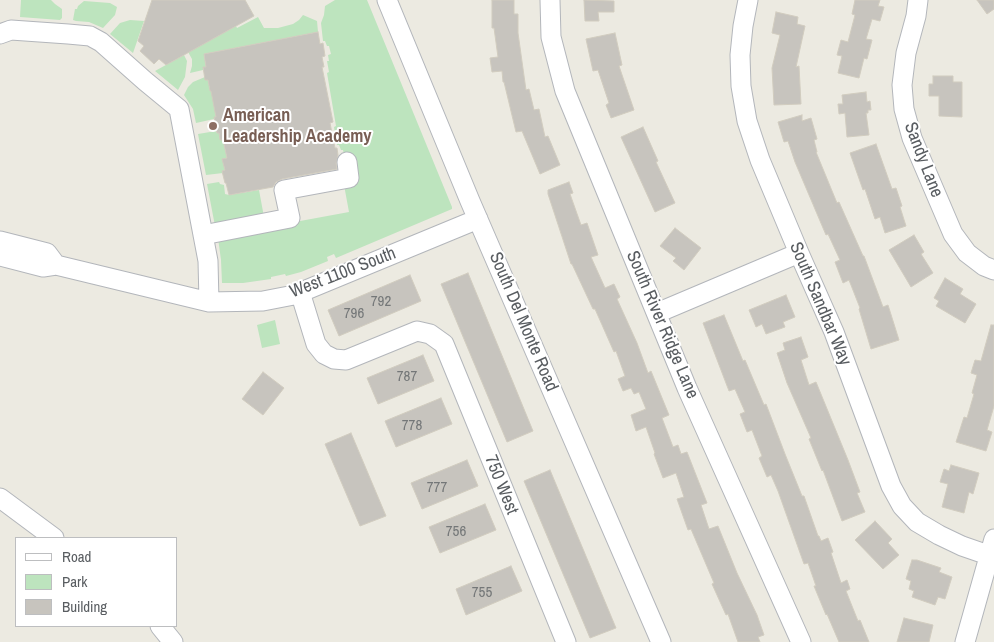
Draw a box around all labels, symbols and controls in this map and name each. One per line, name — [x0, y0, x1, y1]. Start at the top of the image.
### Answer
place label: American Leadership Academy — [223, 105, 371, 148]
street label: Sandy Lane — [899, 119, 947, 201]
marker: American Leadership Academy — [207, 120, 219, 132]
street label: South Sandbar Way — [784, 239, 856, 369]
street label: West 1100 South — [287, 243, 399, 303]
street label: South River Ridge Lane — [621, 248, 703, 402]
street label: South Del Monte Road — [484, 249, 562, 395]
house number: 792 — [371, 293, 391, 311]
house number: 796 — [344, 305, 364, 323]
house number: 787 — [397, 368, 417, 386]
house number: 778 — [402, 417, 422, 435]
street label: 750 West — [479, 452, 523, 518]
house number: 777 — [427, 479, 447, 497]
house number: 756 — [446, 523, 466, 541]
legend — [15, 537, 178, 627]
text: Road — [62, 546, 91, 567]
text: Park — [62, 571, 87, 592]
house number: 755 — [472, 584, 492, 602]
text: Building — [62, 596, 107, 617]

